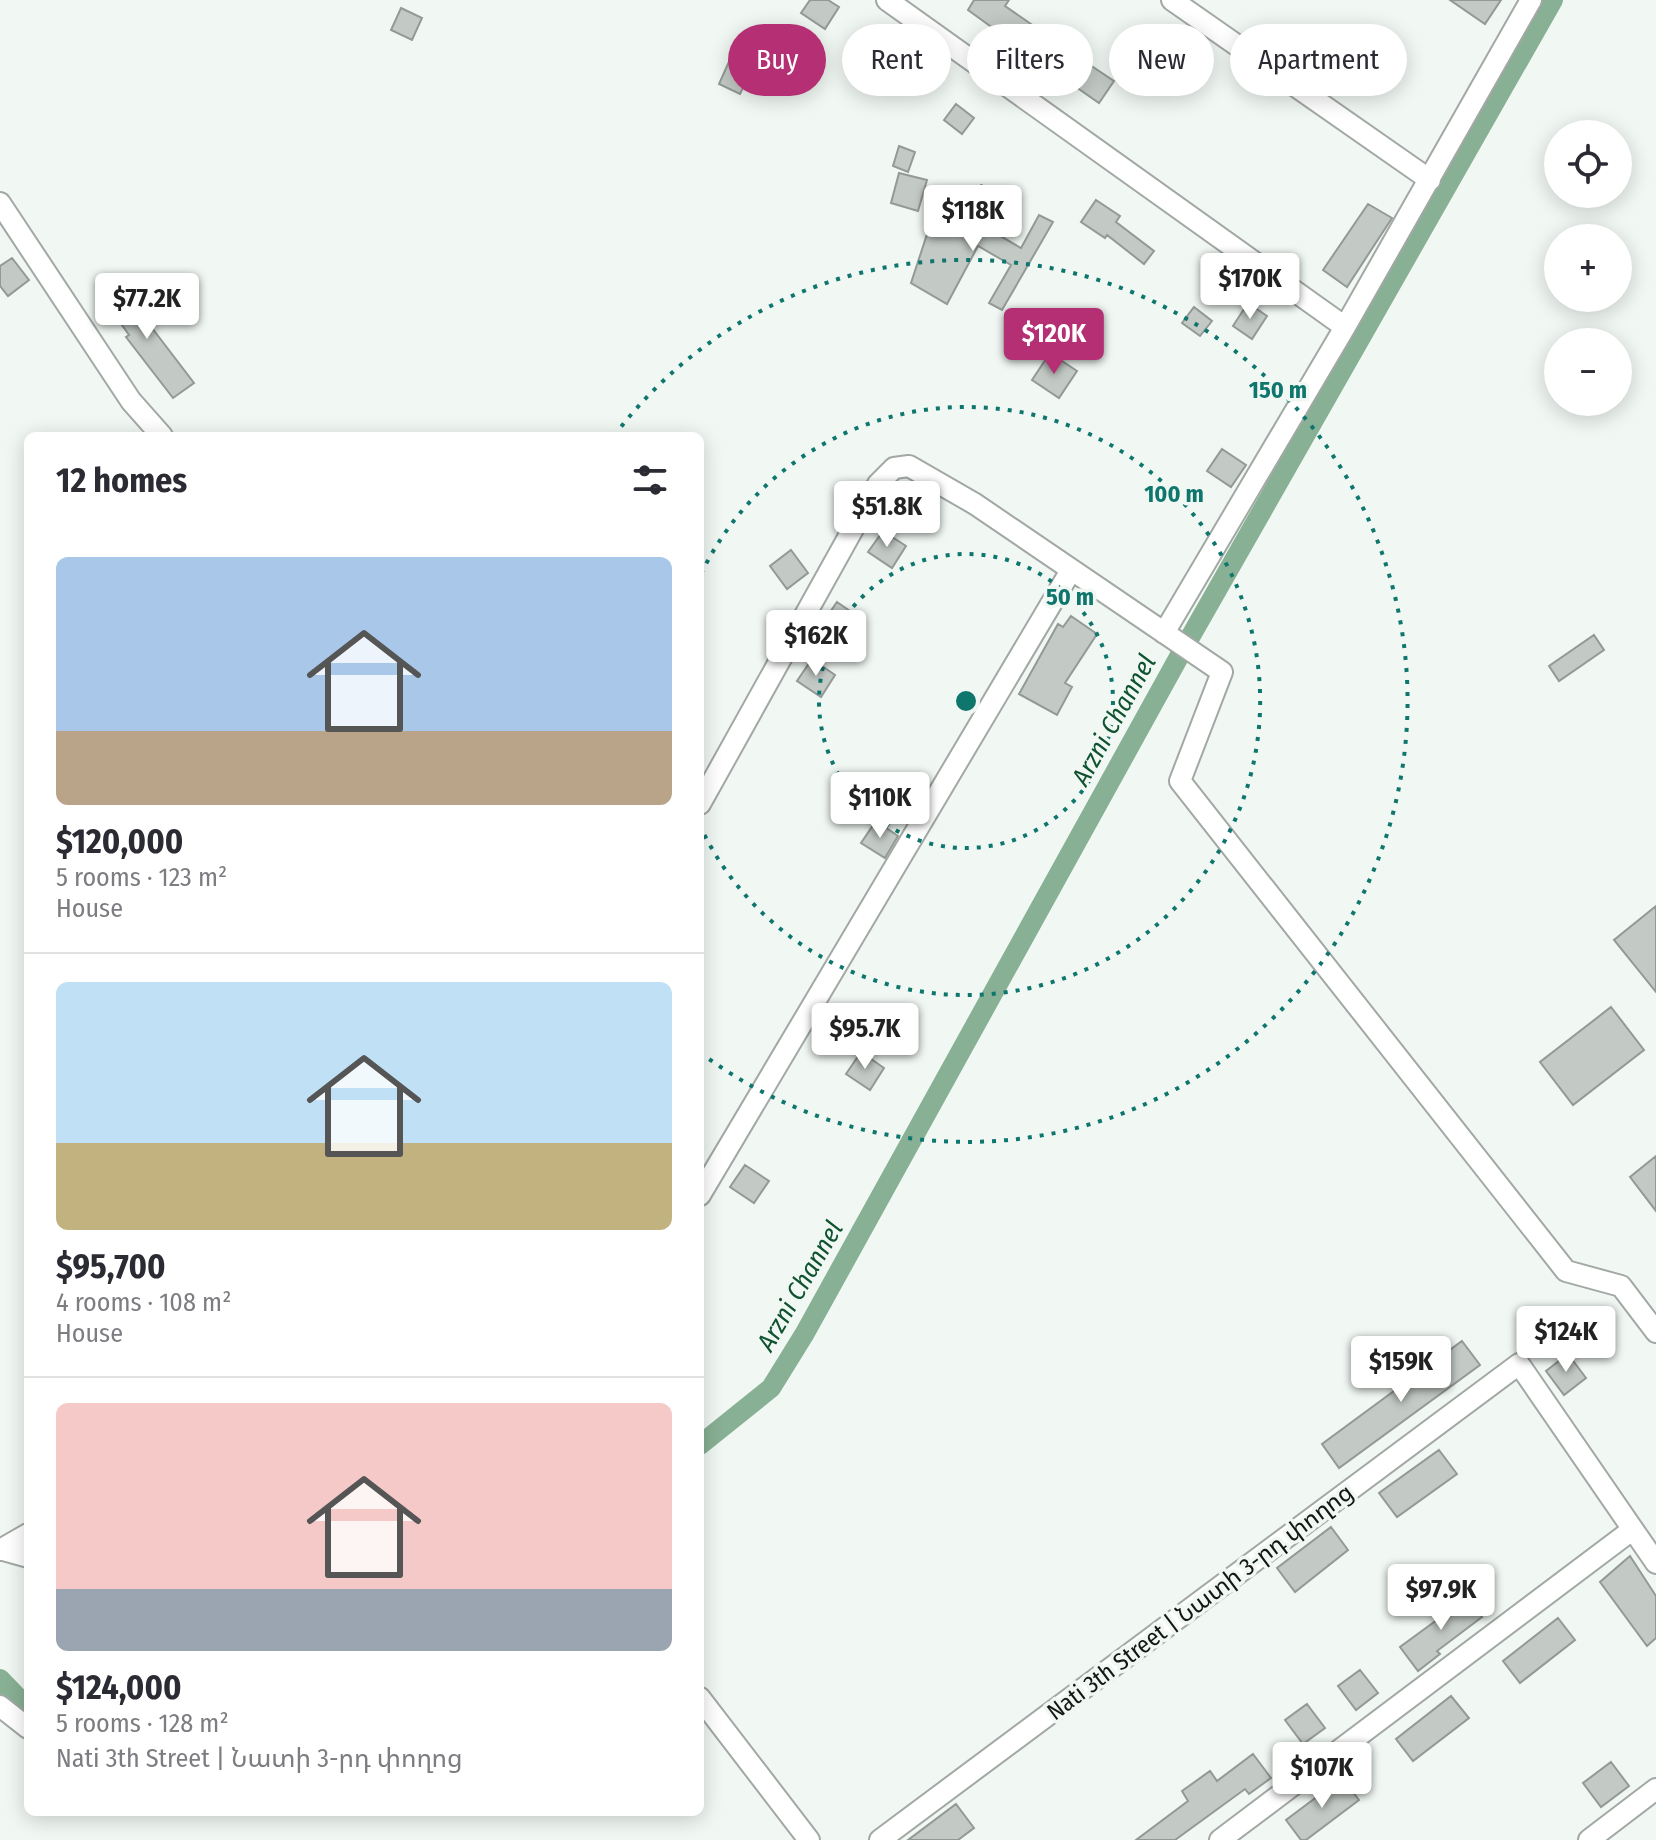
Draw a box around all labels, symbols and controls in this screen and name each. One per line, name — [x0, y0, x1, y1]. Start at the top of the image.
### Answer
chip: Buy — [728, 24, 826, 96]
chip: Rent — [842, 24, 951, 96]
chip: Filters — [967, 24, 1093, 96]
chip: New — [1109, 24, 1214, 96]
chip: Apartment — [1230, 24, 1407, 96]
map controls — [1544, 120, 1632, 416]
button: locate — [1544, 120, 1632, 208]
pin: $118K — [917, 185, 1029, 253]
text: $118K — [942, 195, 1004, 226]
button: + — [1544, 224, 1632, 312]
pin: $170K — [1194, 253, 1306, 321]
text: $170K — [1218, 263, 1282, 294]
pin: $77.2K — [82, 273, 212, 341]
text: $77.2K — [113, 283, 181, 314]
pin: $120K — [998, 308, 1110, 376]
text: $120K — [1022, 318, 1086, 349]
button: − — [1544, 328, 1632, 416]
text: 150 m — [1249, 376, 1307, 404]
icon: filters — [628, 458, 672, 502]
text: 12 homes — [56, 460, 187, 501]
text: 100 m — [1144, 480, 1204, 508]
pin: $51.8K — [822, 481, 952, 549]
text: $51.8K — [852, 491, 922, 522]
text: 50 m — [1046, 583, 1094, 611]
icon: home — [292, 609, 436, 753]
pin: $162K — [760, 610, 872, 678]
text: $162K — [784, 620, 848, 651]
water label: Arzni Channel — [1065, 649, 1163, 792]
centre of rings — [952, 687, 980, 715]
pin: $110K — [824, 772, 936, 840]
text: $110K — [849, 782, 911, 813]
text: $120,000 — [56, 821, 183, 862]
text: 5 rooms · 123 m² — [56, 862, 227, 893]
text: House — [56, 893, 123, 924]
pin: $95.7K — [800, 1003, 930, 1071]
text: $95.7K — [830, 1013, 900, 1044]
icon: home — [292, 1034, 436, 1178]
water label: Arzni Channel — [750, 1215, 850, 1357]
text: $95,700 — [56, 1246, 166, 1287]
text: 4 rooms · 108 m² — [56, 1287, 231, 1318]
pin: $124K — [1510, 1306, 1622, 1374]
text: $124K — [1535, 1316, 1598, 1347]
text: House — [56, 1318, 123, 1349]
pin: $159K — [1345, 1336, 1457, 1404]
text: $159K — [1369, 1346, 1433, 1377]
icon: home — [292, 1455, 436, 1599]
street label: Nati 3th Street | Նատի 3-րդ փողոց — [1042, 1478, 1358, 1726]
pin: $97.9K — [1376, 1564, 1506, 1632]
text: $97.9K — [1406, 1574, 1476, 1605]
text: $124,000 — [56, 1667, 182, 1708]
text: 5 rooms · 128 m² — [56, 1708, 229, 1739]
pin: $107K — [1266, 1742, 1378, 1810]
text: Nati 3th Street | Նատի 3-րդ փողոց — [56, 1743, 463, 1774]
text: $107K — [1291, 1752, 1353, 1783]

